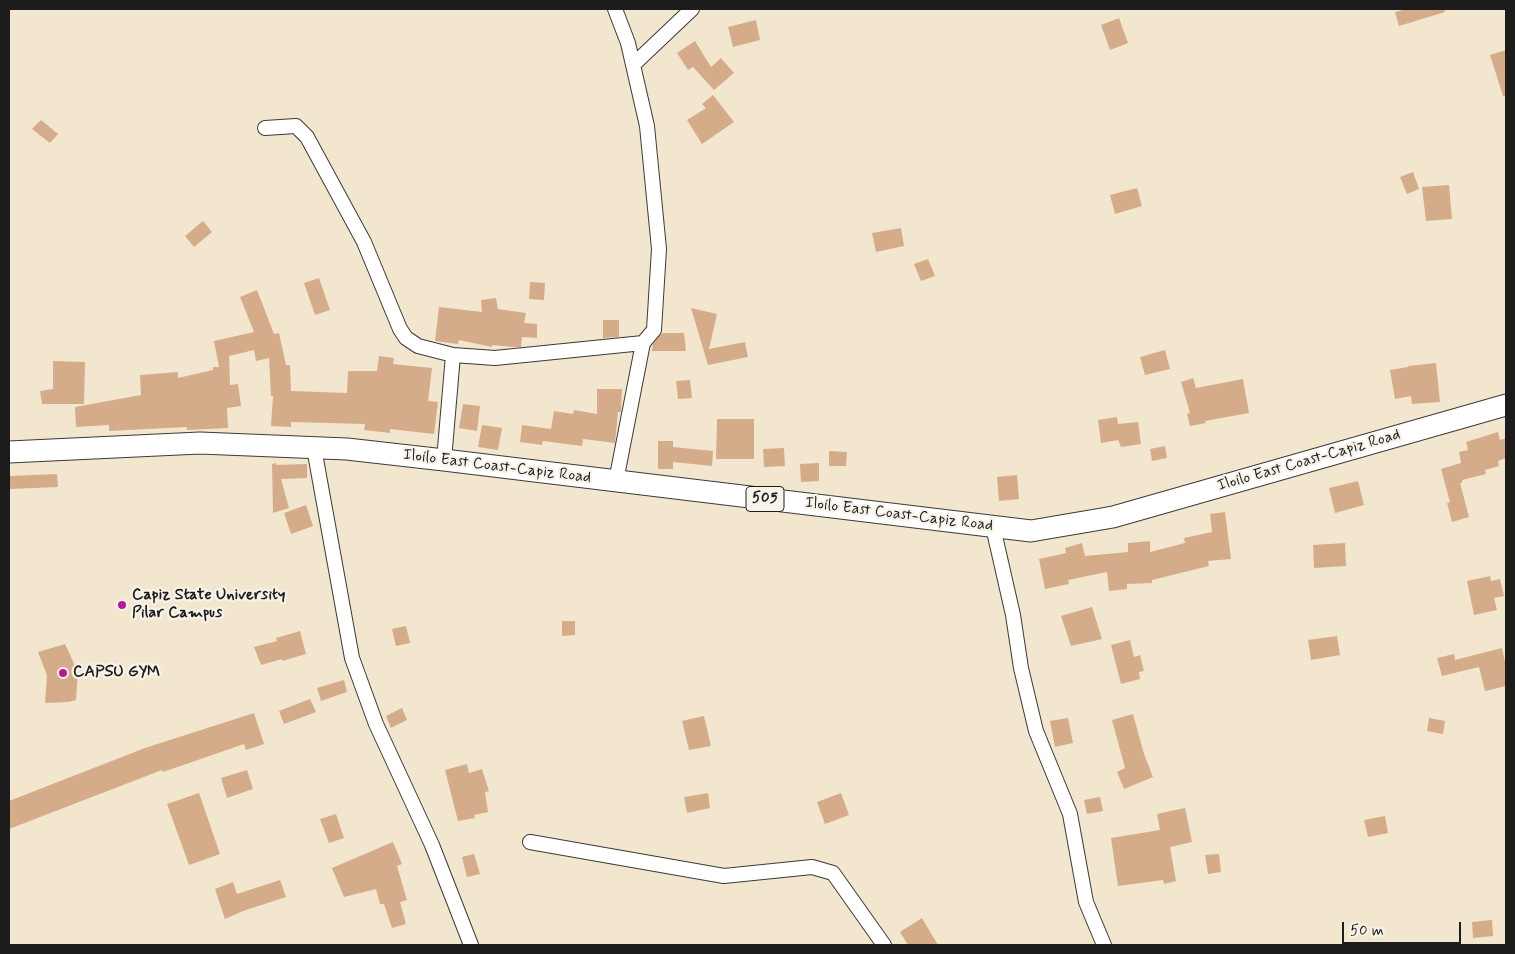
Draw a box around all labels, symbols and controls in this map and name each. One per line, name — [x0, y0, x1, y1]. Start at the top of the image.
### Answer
street label: Iloilo East Coast-Capiz Road — [1215, 426, 1403, 496]
street label: Iloilo East Coast-Capiz Road — [402, 446, 592, 488]
road number: 505 — [746, 486, 784, 512]
street label: Iloilo East Coast-Capiz Road — [804, 494, 994, 536]
place label: Capiz State University Pilar Campus — [132, 586, 285, 624]
marker: Capiz State University Pilar Campus — [116, 599, 128, 611]
place label: CAPSU GYM — [73, 663, 160, 683]
marker: CAPSU GYM — [57, 667, 69, 679]
scale bar — [1345, 912, 1464, 944]
text: 50 m — [1350, 921, 1384, 941]

